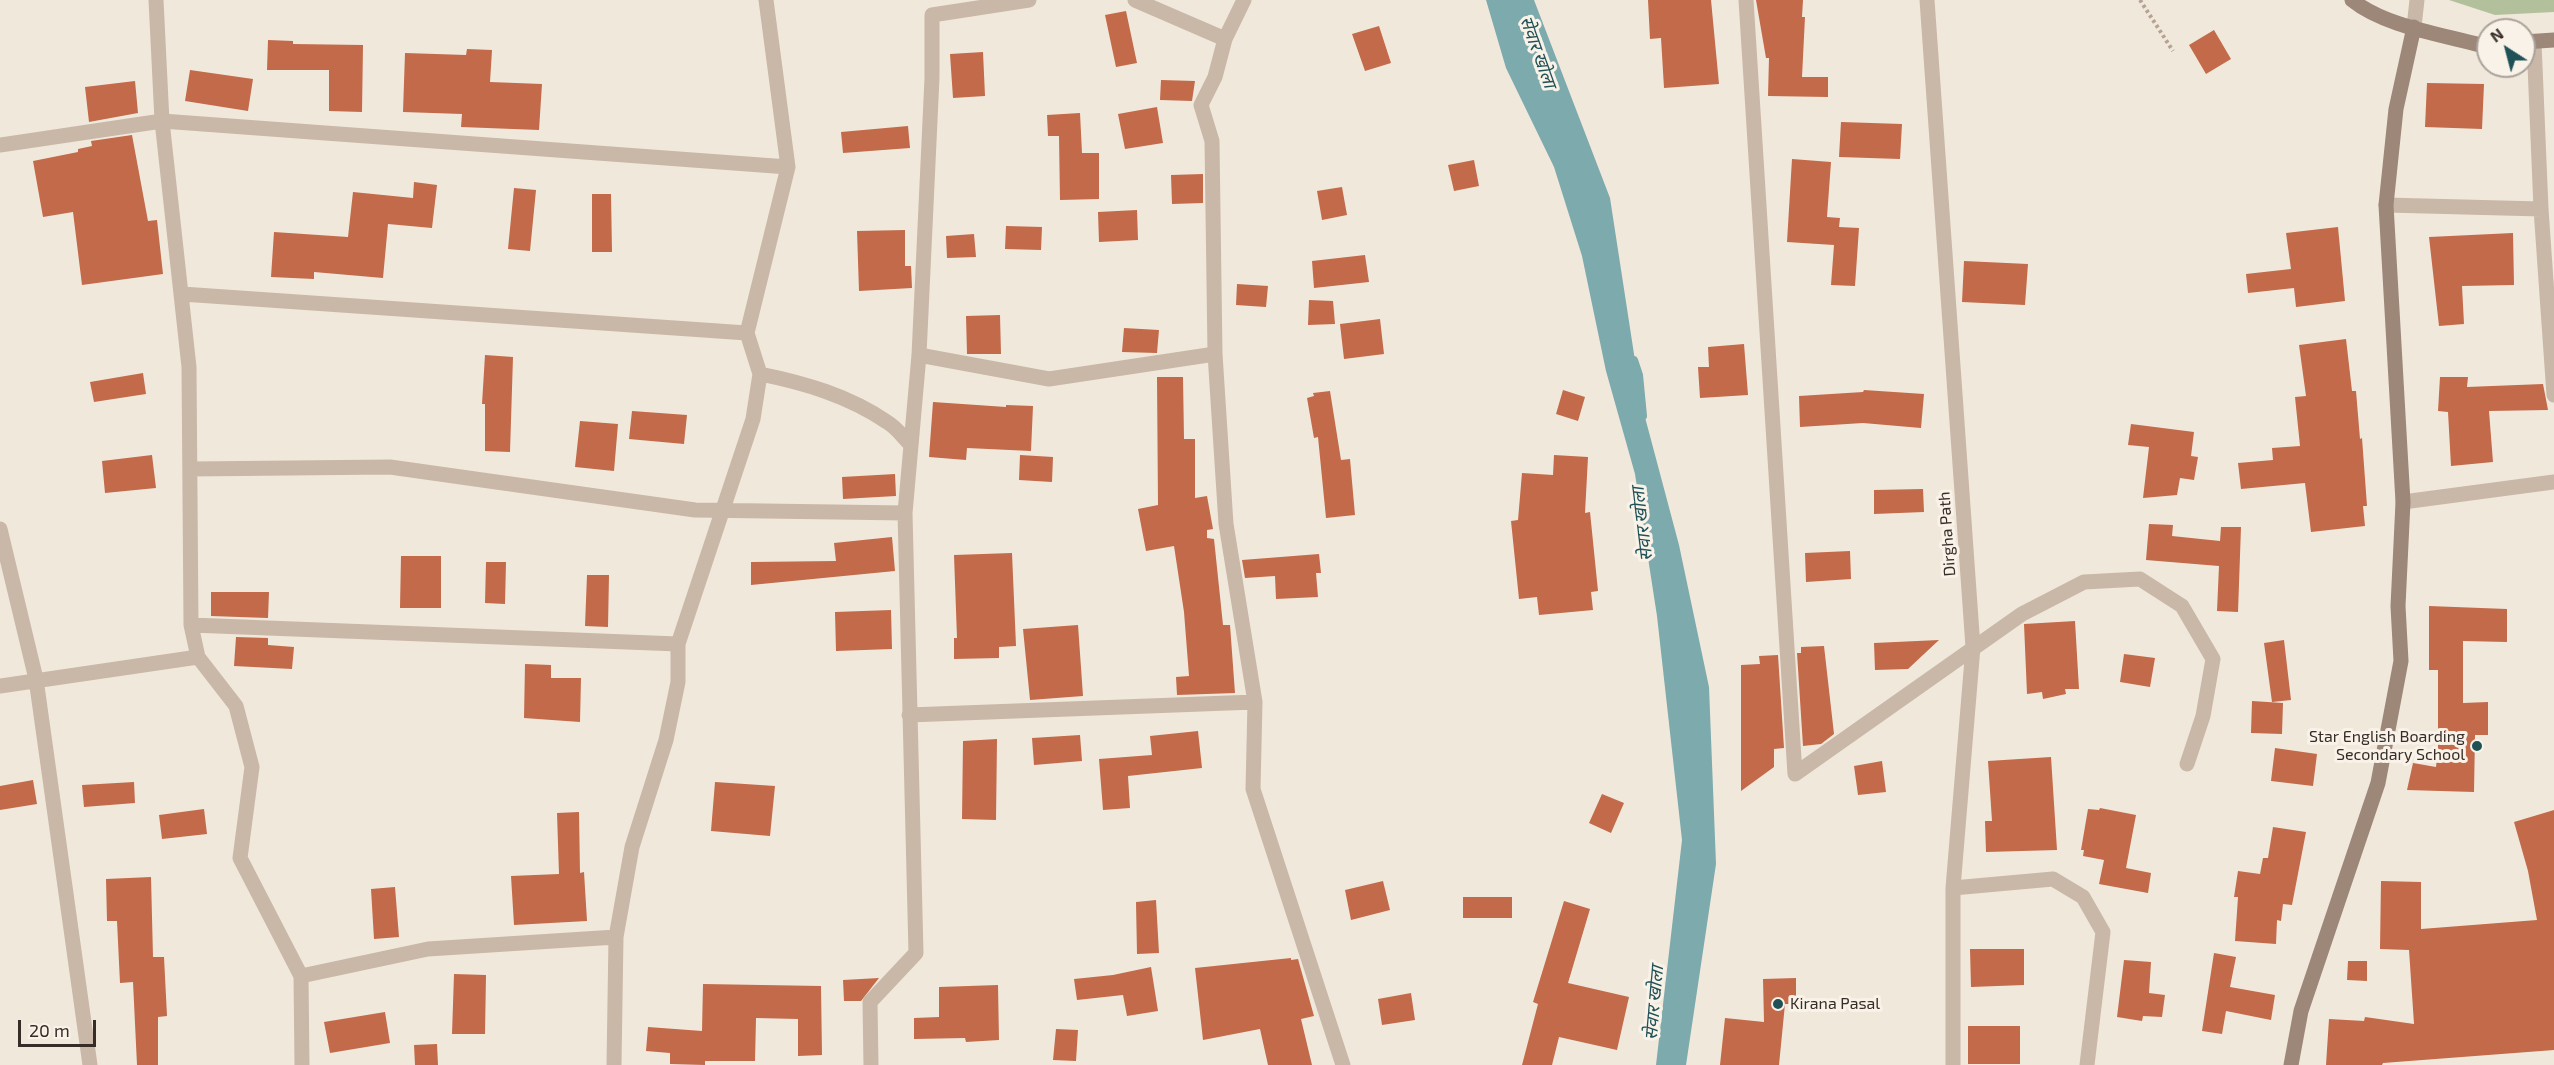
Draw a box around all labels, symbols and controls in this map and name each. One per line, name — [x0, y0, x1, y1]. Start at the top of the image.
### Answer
water label: सेवार खोला — [1515, 13, 1561, 91]
north arrow — [2476, 18, 2536, 78]
text: N — [2486, 24, 2507, 46]
water label: सेवार खोला — [1627, 486, 1657, 562]
street label: Dirgha Path — [1934, 491, 1960, 577]
place label: Star English Boarding Secondary School — [2309, 727, 2465, 765]
marker: Star English Boarding Secondary School — [2470, 739, 2484, 753]
water label: सेवार खोला — [1640, 965, 1668, 1041]
place label: Kirana Pasal — [1790, 994, 1880, 1014]
marker: Kirana Pasal — [1771, 997, 1785, 1011]
scale bar — [21, 1008, 99, 1046]
text: 20 m — [29, 1019, 70, 1041]

